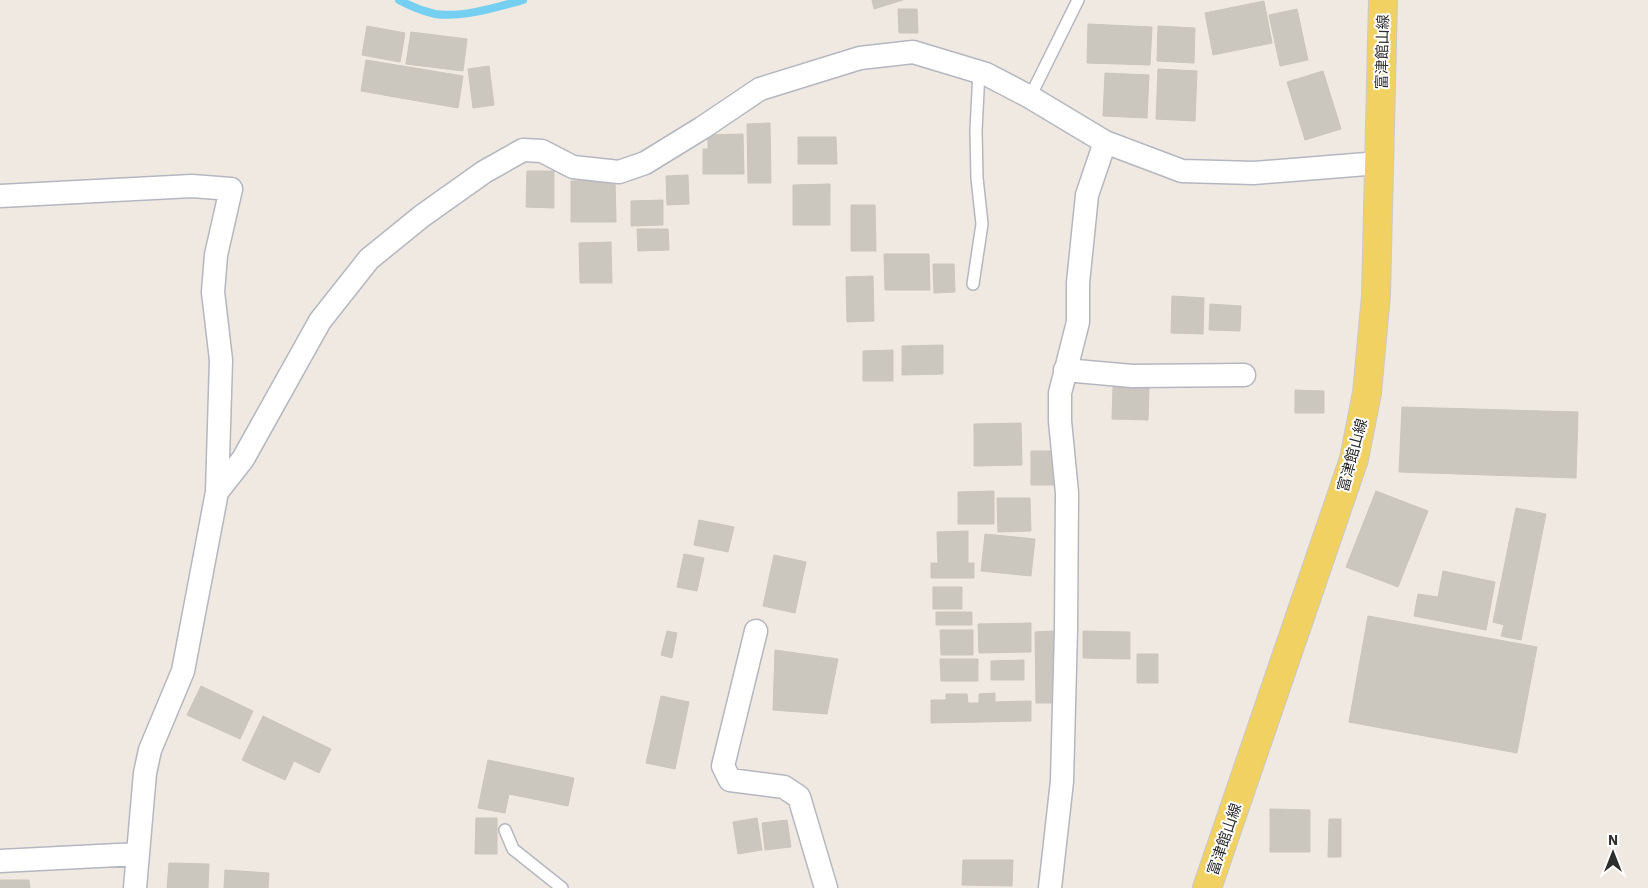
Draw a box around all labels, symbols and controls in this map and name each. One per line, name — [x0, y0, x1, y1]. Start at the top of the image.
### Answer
street label: 富津館山線 — [1372, 14, 1392, 90]
street label: 富津館山線 — [1333, 416, 1371, 494]
street label: 富津館山線 — [1203, 800, 1245, 878]
north arrow — [1588, 828, 1638, 878]
text: N — [1608, 831, 1618, 849]

